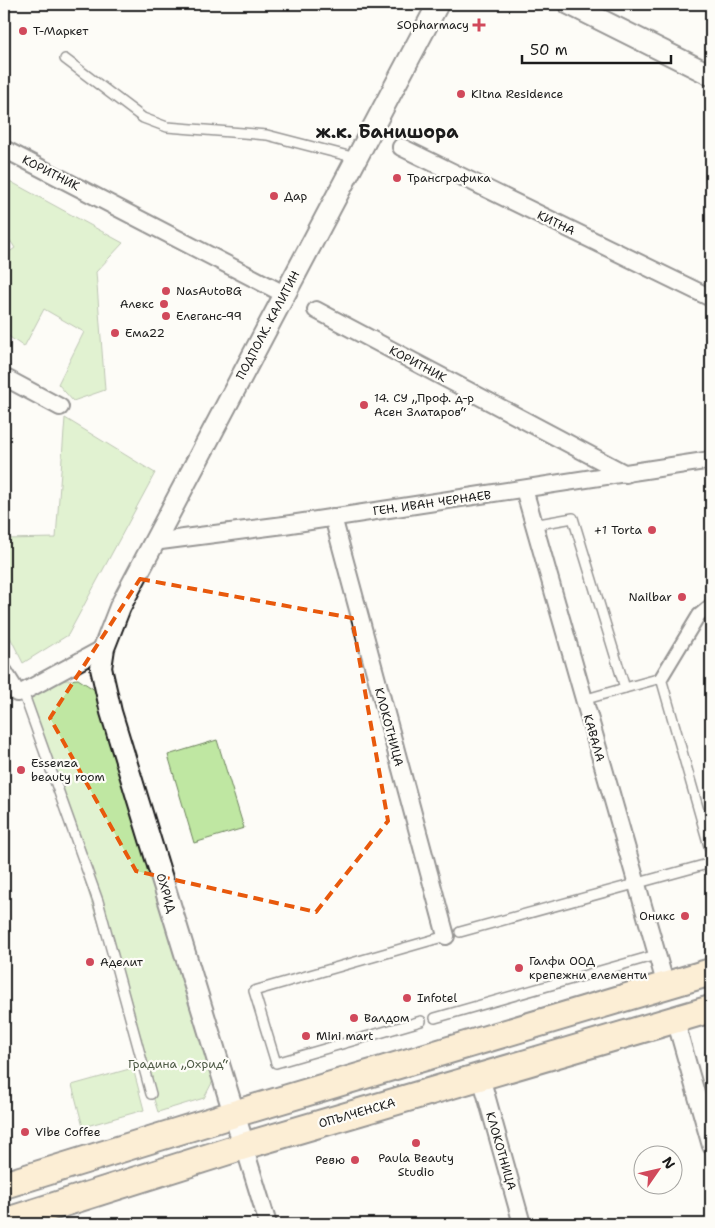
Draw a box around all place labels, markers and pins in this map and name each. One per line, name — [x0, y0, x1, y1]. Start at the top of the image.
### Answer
place label: SOpharmacy — [397, 17, 469, 33]
marker: SOpharmacy — [473, 19, 485, 31]
place label: Т-Маркет — [33, 23, 89, 39]
marker: Т-Маркет — [17, 25, 29, 37]
place label: Kitna Residence — [471, 86, 564, 102]
marker: Kitna Residence — [455, 88, 467, 100]
place label: Трансграфика — [407, 170, 491, 186]
marker: Трансграфика — [391, 172, 403, 184]
place label: Дар — [284, 188, 307, 204]
marker: Дар — [268, 190, 280, 202]
place label: NasAutoBG — [176, 283, 242, 299]
marker: NasAutoBG — [160, 285, 172, 297]
place label: Алекс — [120, 296, 154, 312]
marker: Алекс — [158, 298, 170, 310]
place label: Елеганс-99 — [176, 308, 242, 324]
marker: Елеганс-99 — [160, 310, 172, 322]
place label: Ема22 — [125, 325, 165, 341]
marker: Ема22 — [109, 327, 121, 339]
place label: 14. СУ „Проф. д-р Асен Златаров“ — [374, 390, 474, 420]
marker: 14. СУ „Проф. д-р Асен Златаров“ — [358, 399, 370, 411]
place label: +1 Torta — [594, 522, 643, 538]
marker: +1 Torta — [646, 524, 658, 536]
place label: Nailbar — [629, 589, 672, 605]
marker: Nailbar — [676, 591, 688, 603]
place label: Essenza beauty room — [31, 755, 105, 785]
marker: Essenza beauty room — [15, 764, 27, 776]
place label: Оникс — [639, 908, 675, 924]
marker: Оникс — [679, 910, 691, 922]
place label: Галфи ООД крепежни елементи — [529, 953, 648, 983]
place label: Аделит — [100, 954, 144, 970]
marker: Аделит — [84, 956, 96, 968]
marker: Галфи ООД крепежни елементи — [513, 962, 525, 974]
place label: Infotel — [417, 990, 457, 1006]
marker: Infotel — [401, 992, 413, 1004]
place label: Валдом — [364, 1010, 409, 1026]
marker: Валдом — [348, 1012, 360, 1024]
place label: Mini mart — [316, 1028, 374, 1044]
marker: Mini mart — [300, 1030, 312, 1042]
place label: Vibe Coffee — [35, 1124, 101, 1140]
marker: Vibe Coffee — [19, 1126, 31, 1138]
marker: Paula Beauty Studio — [410, 1137, 422, 1149]
place label: Paula Beauty Studio — [378, 1150, 454, 1180]
place label: Ревю — [315, 1152, 345, 1168]
marker: Ревю — [349, 1154, 361, 1166]

